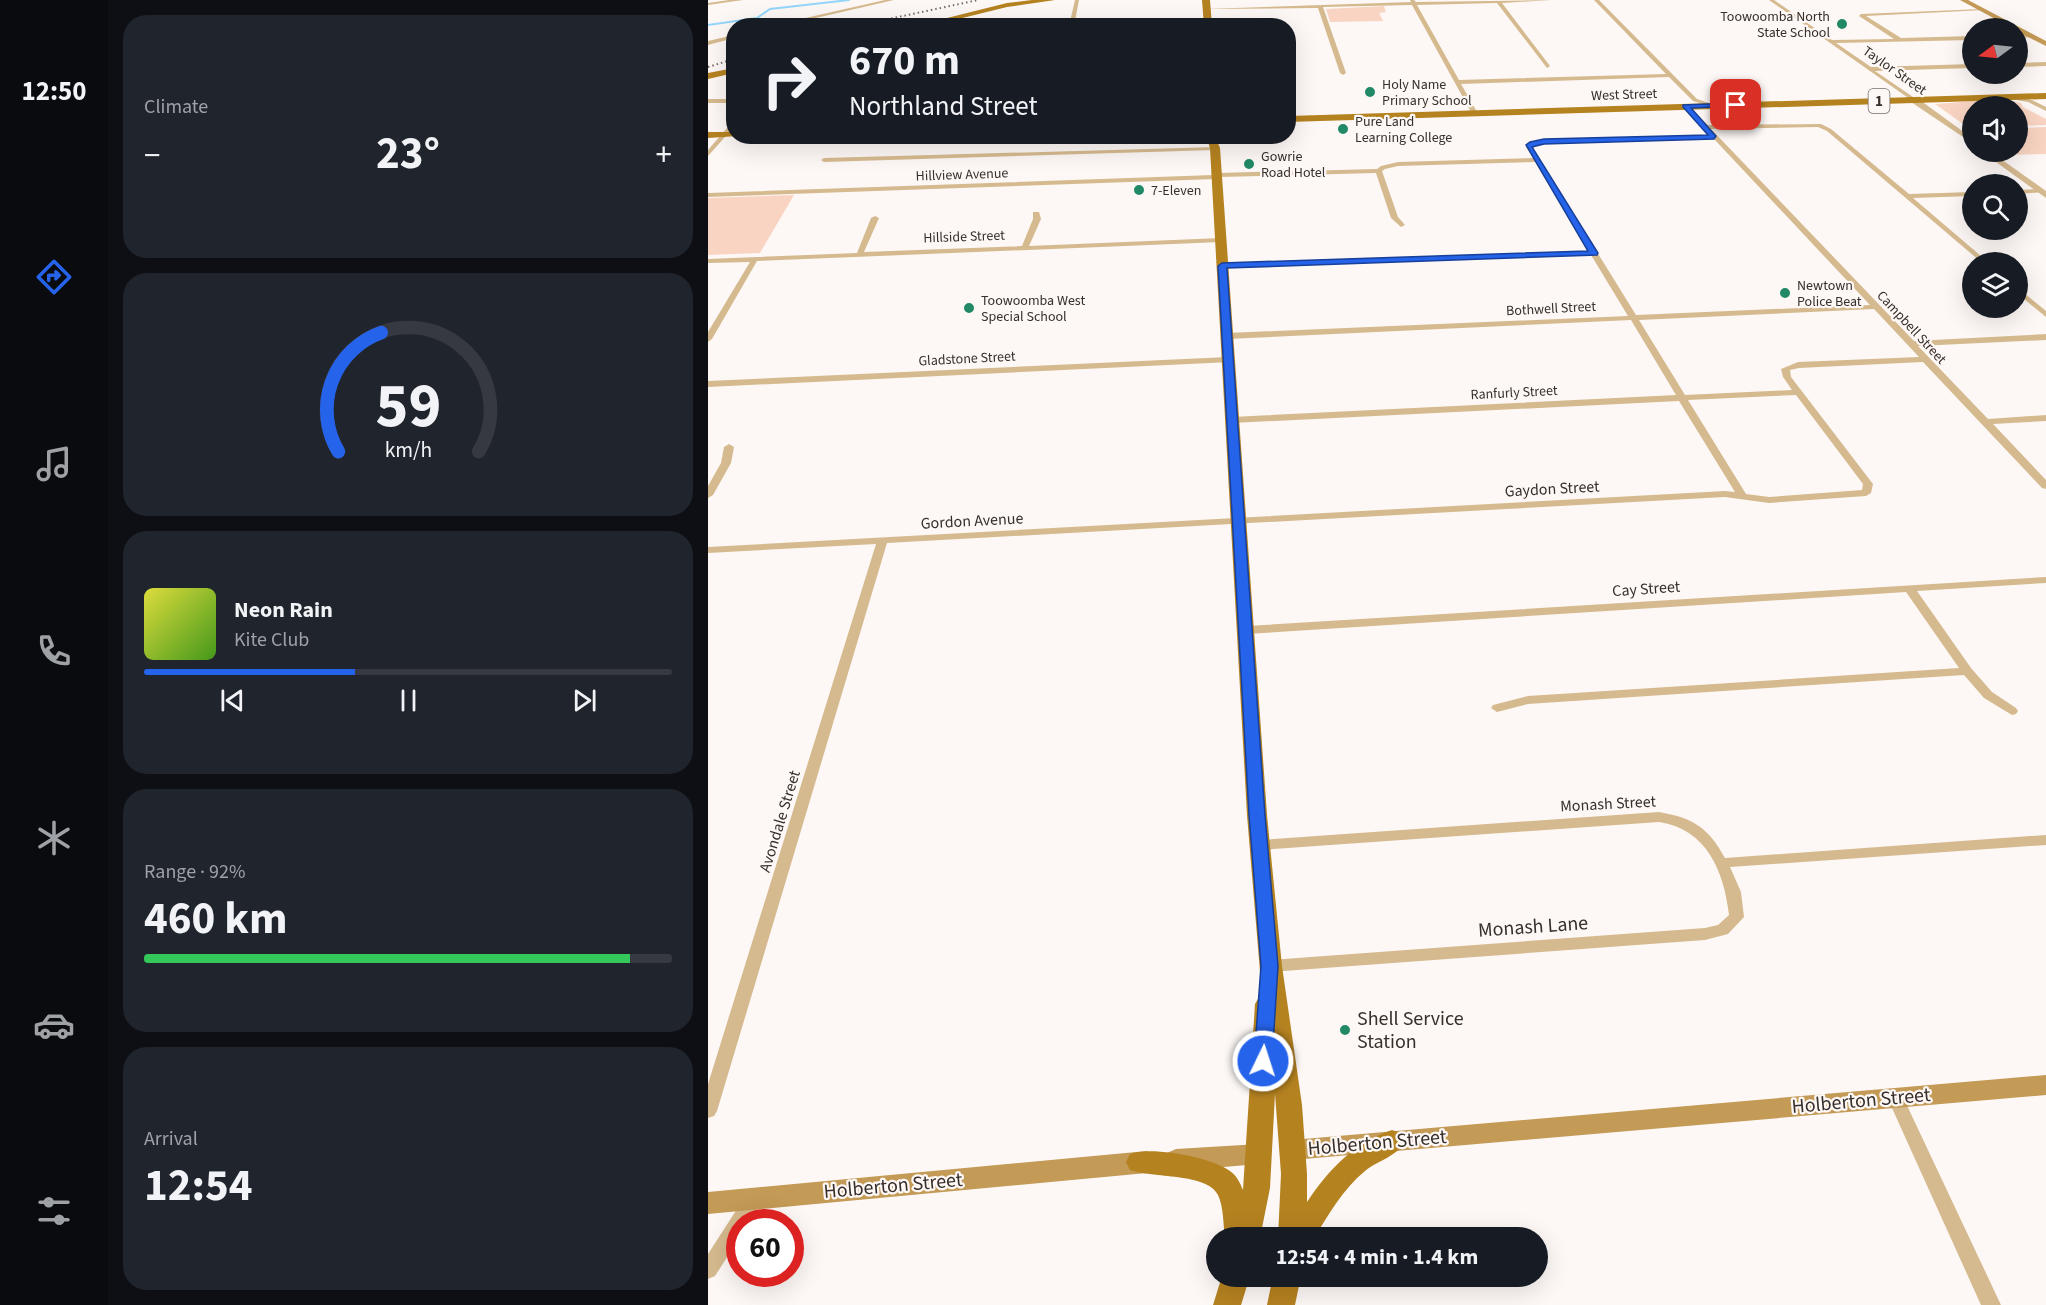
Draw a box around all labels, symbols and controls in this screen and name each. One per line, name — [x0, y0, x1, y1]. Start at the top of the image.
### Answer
place label: Toowoomba North State School — [1720, 7, 1830, 43]
marker: Toowoomba North State School — [1835, 17, 1849, 31]
north arrow — [1962, 18, 2028, 84]
map controls — [1962, 18, 2028, 318]
text: 670 m — [849, 31, 960, 91]
street label: Taylor Street — [1858, 41, 1931, 100]
icon: right — [750, 42, 828, 120]
text: 12:50 — [21, 72, 87, 111]
place label: Holy Name Primary School — [1382, 75, 1472, 111]
pin — [1710, 79, 1761, 130]
street label: West Street — [1591, 84, 1658, 106]
marker: Holy Name Primary School — [1363, 85, 1377, 99]
text: Northland Street — [849, 87, 1038, 126]
icon: arrive — [1719, 88, 1752, 121]
road number: 1 — [1868, 89, 1890, 113]
text: Climate — [144, 93, 208, 121]
button: sound — [1962, 96, 2028, 162]
place label: Pure Land Learning College — [1355, 112, 1452, 148]
text: 23° — [376, 122, 440, 186]
marker: Pure Land Learning College — [1336, 122, 1350, 136]
text: − — [144, 132, 160, 179]
text: + — [656, 132, 672, 179]
place label: Gowrie Road Hotel — [1261, 147, 1326, 183]
marker: Gowrie Road Hotel — [1242, 157, 1256, 171]
street label: Hillview Avenue — [915, 163, 1009, 187]
button: search — [1962, 174, 2028, 240]
place label: 7-Eleven — [1151, 181, 1201, 201]
marker: 7-Eleven — [1132, 183, 1146, 197]
street label: Hillside Street — [923, 226, 1005, 248]
button: layers — [1962, 252, 2028, 318]
icon: directions — [33, 256, 75, 298]
place label: Newtown Police Beat — [1797, 276, 1862, 312]
marker: Newtown Police Beat — [1778, 286, 1792, 300]
street label: Campbell Street — [1872, 286, 1951, 369]
place label: Toowoomba West Special School — [981, 291, 1085, 327]
street label: Bothwell Street — [1506, 297, 1597, 321]
marker: Toowoomba West Special School — [962, 301, 976, 315]
street label: Gladstone Street — [918, 346, 1016, 372]
text: 59 — [375, 362, 441, 451]
street label: Ranfurly Street — [1470, 381, 1558, 405]
text: km/h — [384, 435, 432, 466]
icon: music — [33, 443, 75, 485]
street label: Gaydon Street — [1504, 475, 1601, 502]
street label: Gordon Avenue — [920, 507, 1024, 535]
street label: Cay Street — [1611, 576, 1681, 602]
text: Neon Rain — [234, 594, 333, 626]
text: Kite Club — [234, 626, 309, 654]
icon: phone — [33, 630, 75, 672]
icon: previous — [216, 684, 249, 717]
icon: pause — [392, 684, 425, 717]
icon: next — [568, 684, 601, 717]
street label: Avondale Street — [754, 767, 806, 875]
street label: Monash Street — [1560, 790, 1657, 817]
icon: climate — [33, 817, 75, 859]
text: Range · 92% — [144, 858, 245, 886]
text: 460 km — [144, 887, 288, 951]
street label: Monash Lane — [1477, 909, 1589, 945]
icon: car — [33, 1004, 75, 1046]
place label: Shell Service Station — [1357, 1005, 1464, 1056]
marker: Shell Service Station — [1338, 1023, 1352, 1037]
position arrow — [1231, 1029, 1295, 1093]
street label: Holberton Street — [1790, 1081, 1932, 1121]
street label: Holberton Street — [1306, 1123, 1448, 1163]
text: Arrival — [144, 1125, 198, 1153]
text: 12:54 — [144, 1154, 253, 1218]
street label: Holberton Street — [822, 1166, 964, 1206]
icon: filters — [33, 1190, 75, 1232]
speed limit sign: 60 — [726, 1209, 804, 1287]
text: 12:54 · 4 min · 1.4 km — [1276, 1241, 1478, 1273]

